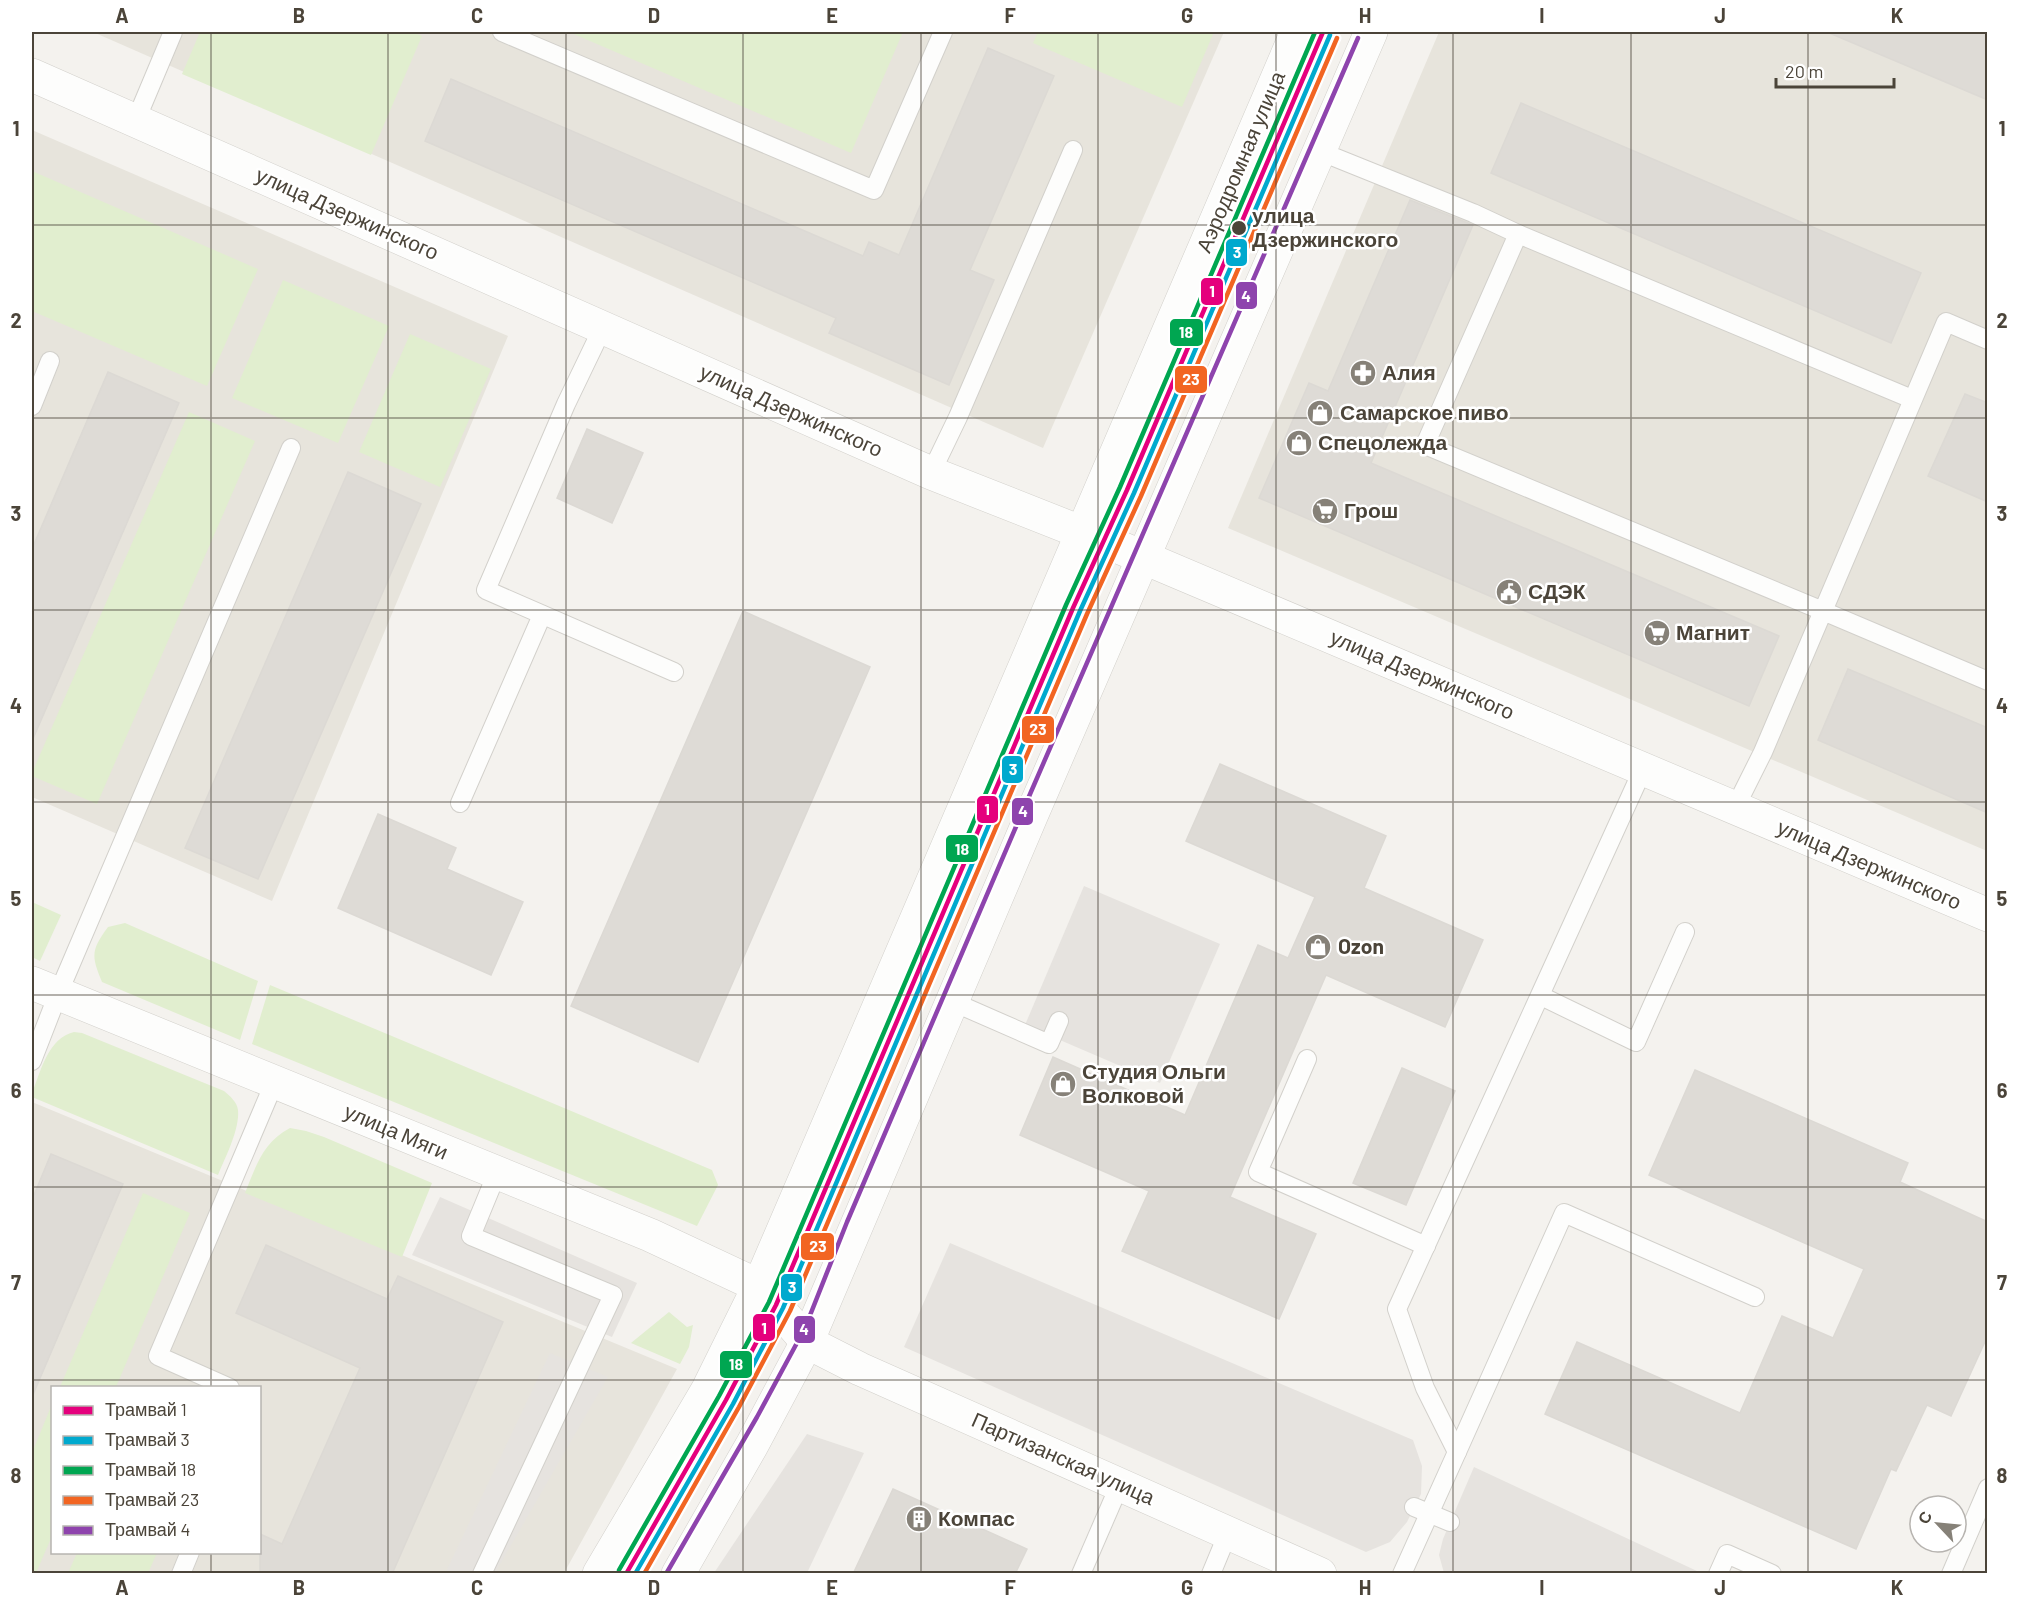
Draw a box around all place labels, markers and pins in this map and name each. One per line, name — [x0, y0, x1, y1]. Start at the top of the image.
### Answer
place label: улица Дзержинского — [1252, 202, 1398, 251]
marker: улица Дзержинского — [1230, 219, 1248, 237]
pharmacy icon: Алия — [1348, 358, 1378, 388]
place label: Алия — [1382, 359, 1436, 384]
shop icon: Самарское пиво — [1305, 398, 1335, 428]
place label: Самарское пиво — [1340, 399, 1509, 424]
shop icon: Спецолежда — [1284, 428, 1314, 458]
place label: Спецолежда — [1318, 429, 1447, 454]
supermarket icon: Грош — [1310, 496, 1340, 526]
place label: Грош — [1344, 497, 1398, 522]
public building icon: СДЭК — [1494, 577, 1524, 607]
place label: СДЭК — [1528, 578, 1586, 603]
supermarket icon: Магнит — [1642, 618, 1672, 648]
place label: Магнит — [1676, 619, 1750, 644]
shop icon: Ozon — [1303, 932, 1333, 962]
place label: Ozon — [1338, 933, 1384, 958]
place label: Студия Ольги Волковой — [1082, 1058, 1226, 1107]
shop icon: Студия Ольги Волковой — [1048, 1069, 1078, 1099]
building icon: Компас — [904, 1504, 934, 1534]
place label: Компас — [938, 1505, 1015, 1530]

